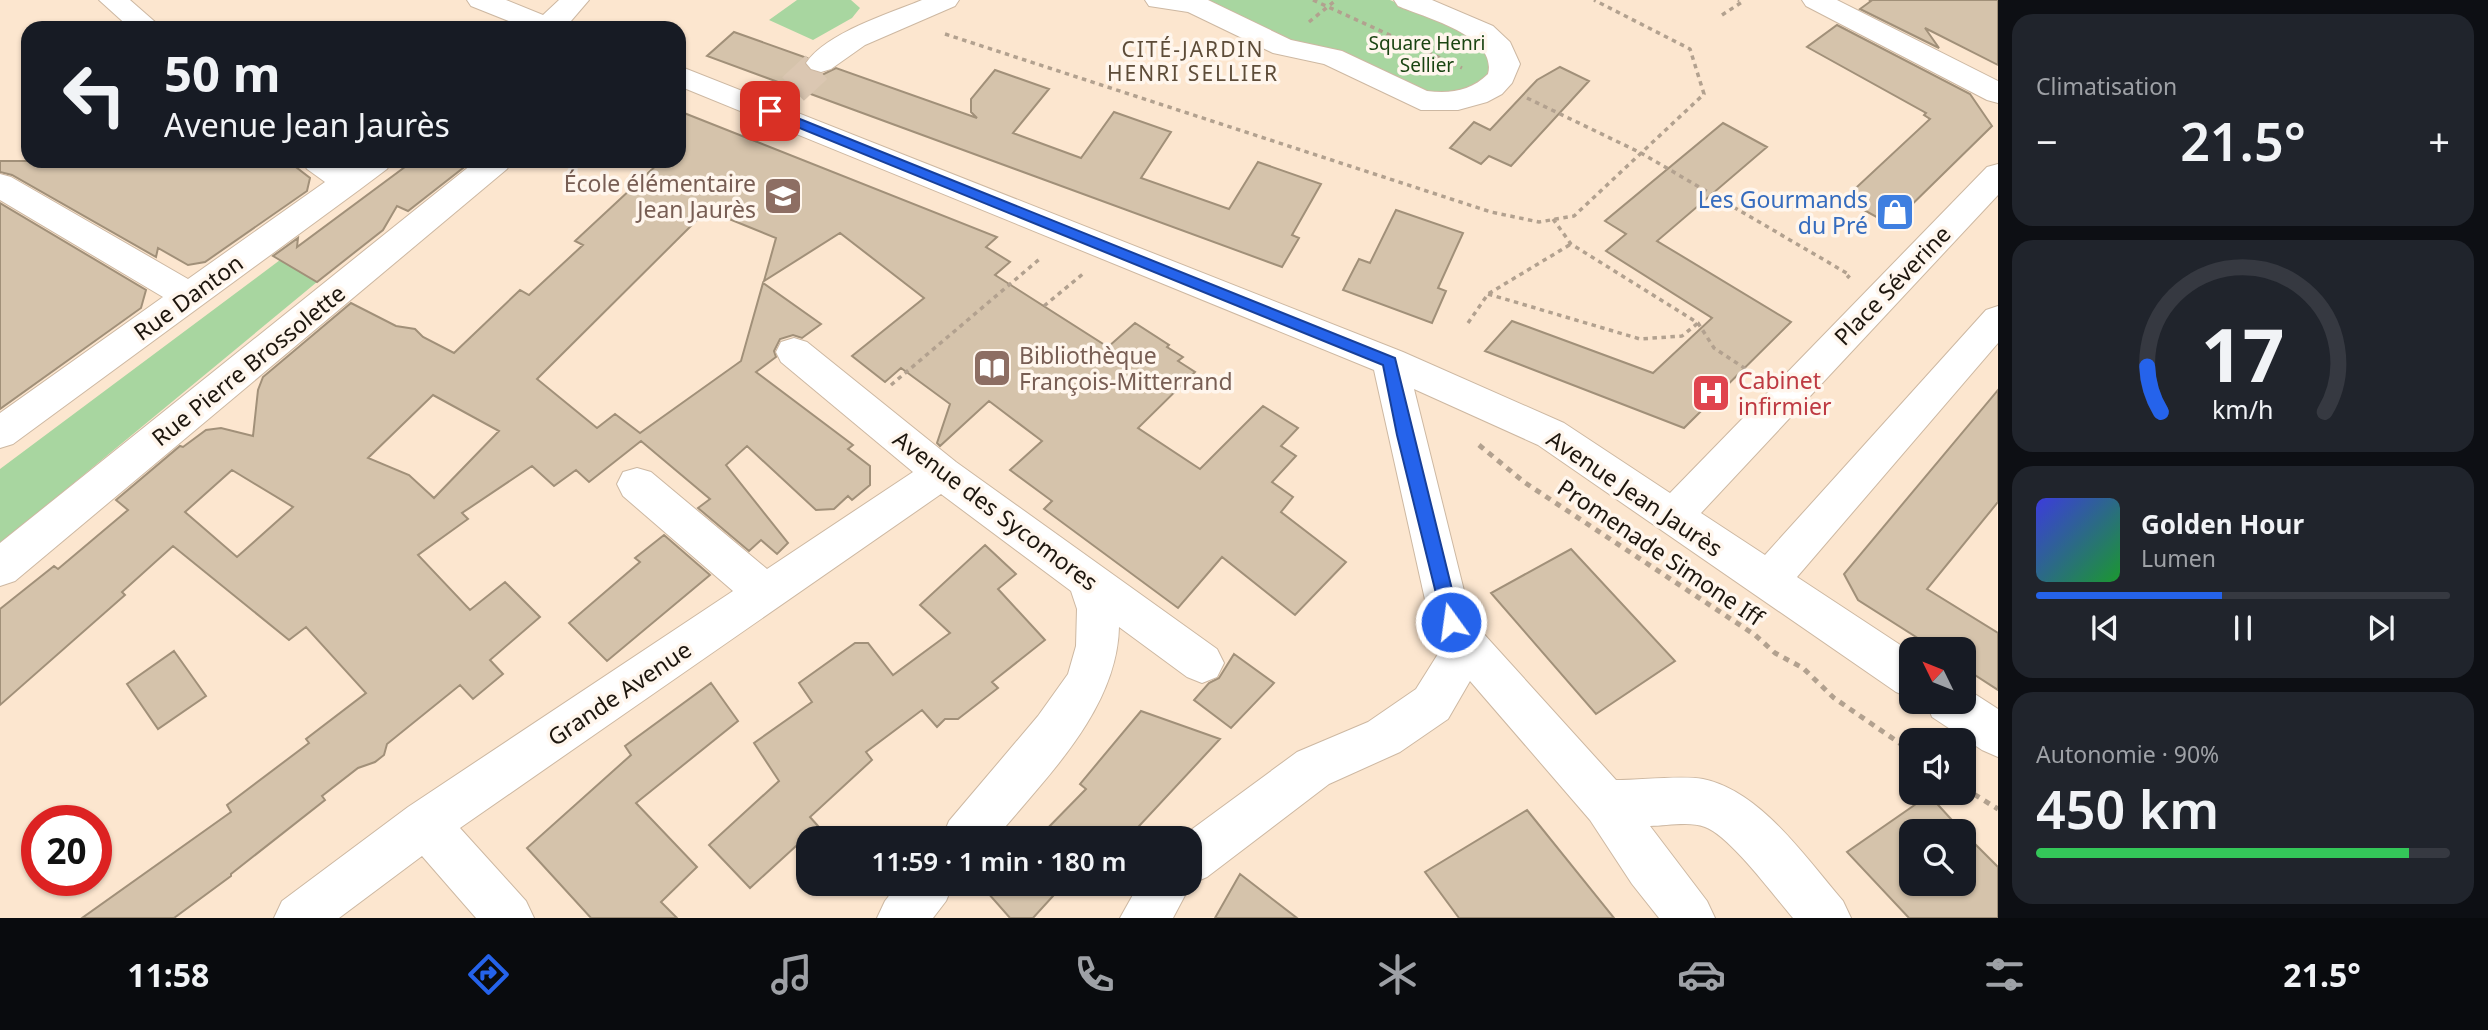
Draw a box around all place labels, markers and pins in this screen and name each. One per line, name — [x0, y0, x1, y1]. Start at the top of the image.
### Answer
pin — [740, 81, 800, 141]
place label: École élémentaire Jean Jaurès — [564, 167, 756, 225]
school or university icon: École élémentaire Jean Jaurès — [762, 175, 804, 217]
place label: Les Gourmands du Pré — [1698, 183, 1868, 241]
shop icon: Les Gourmands du Pré — [1874, 191, 1916, 233]
place label: Bibliothèque François-Mitterrand — [1019, 339, 1233, 397]
library icon: Bibliothèque François-Mitterrand — [971, 347, 1013, 389]
place label: Cabinet infirmier — [1738, 364, 1832, 422]
hospital icon: Cabinet infirmier — [1690, 372, 1732, 414]

